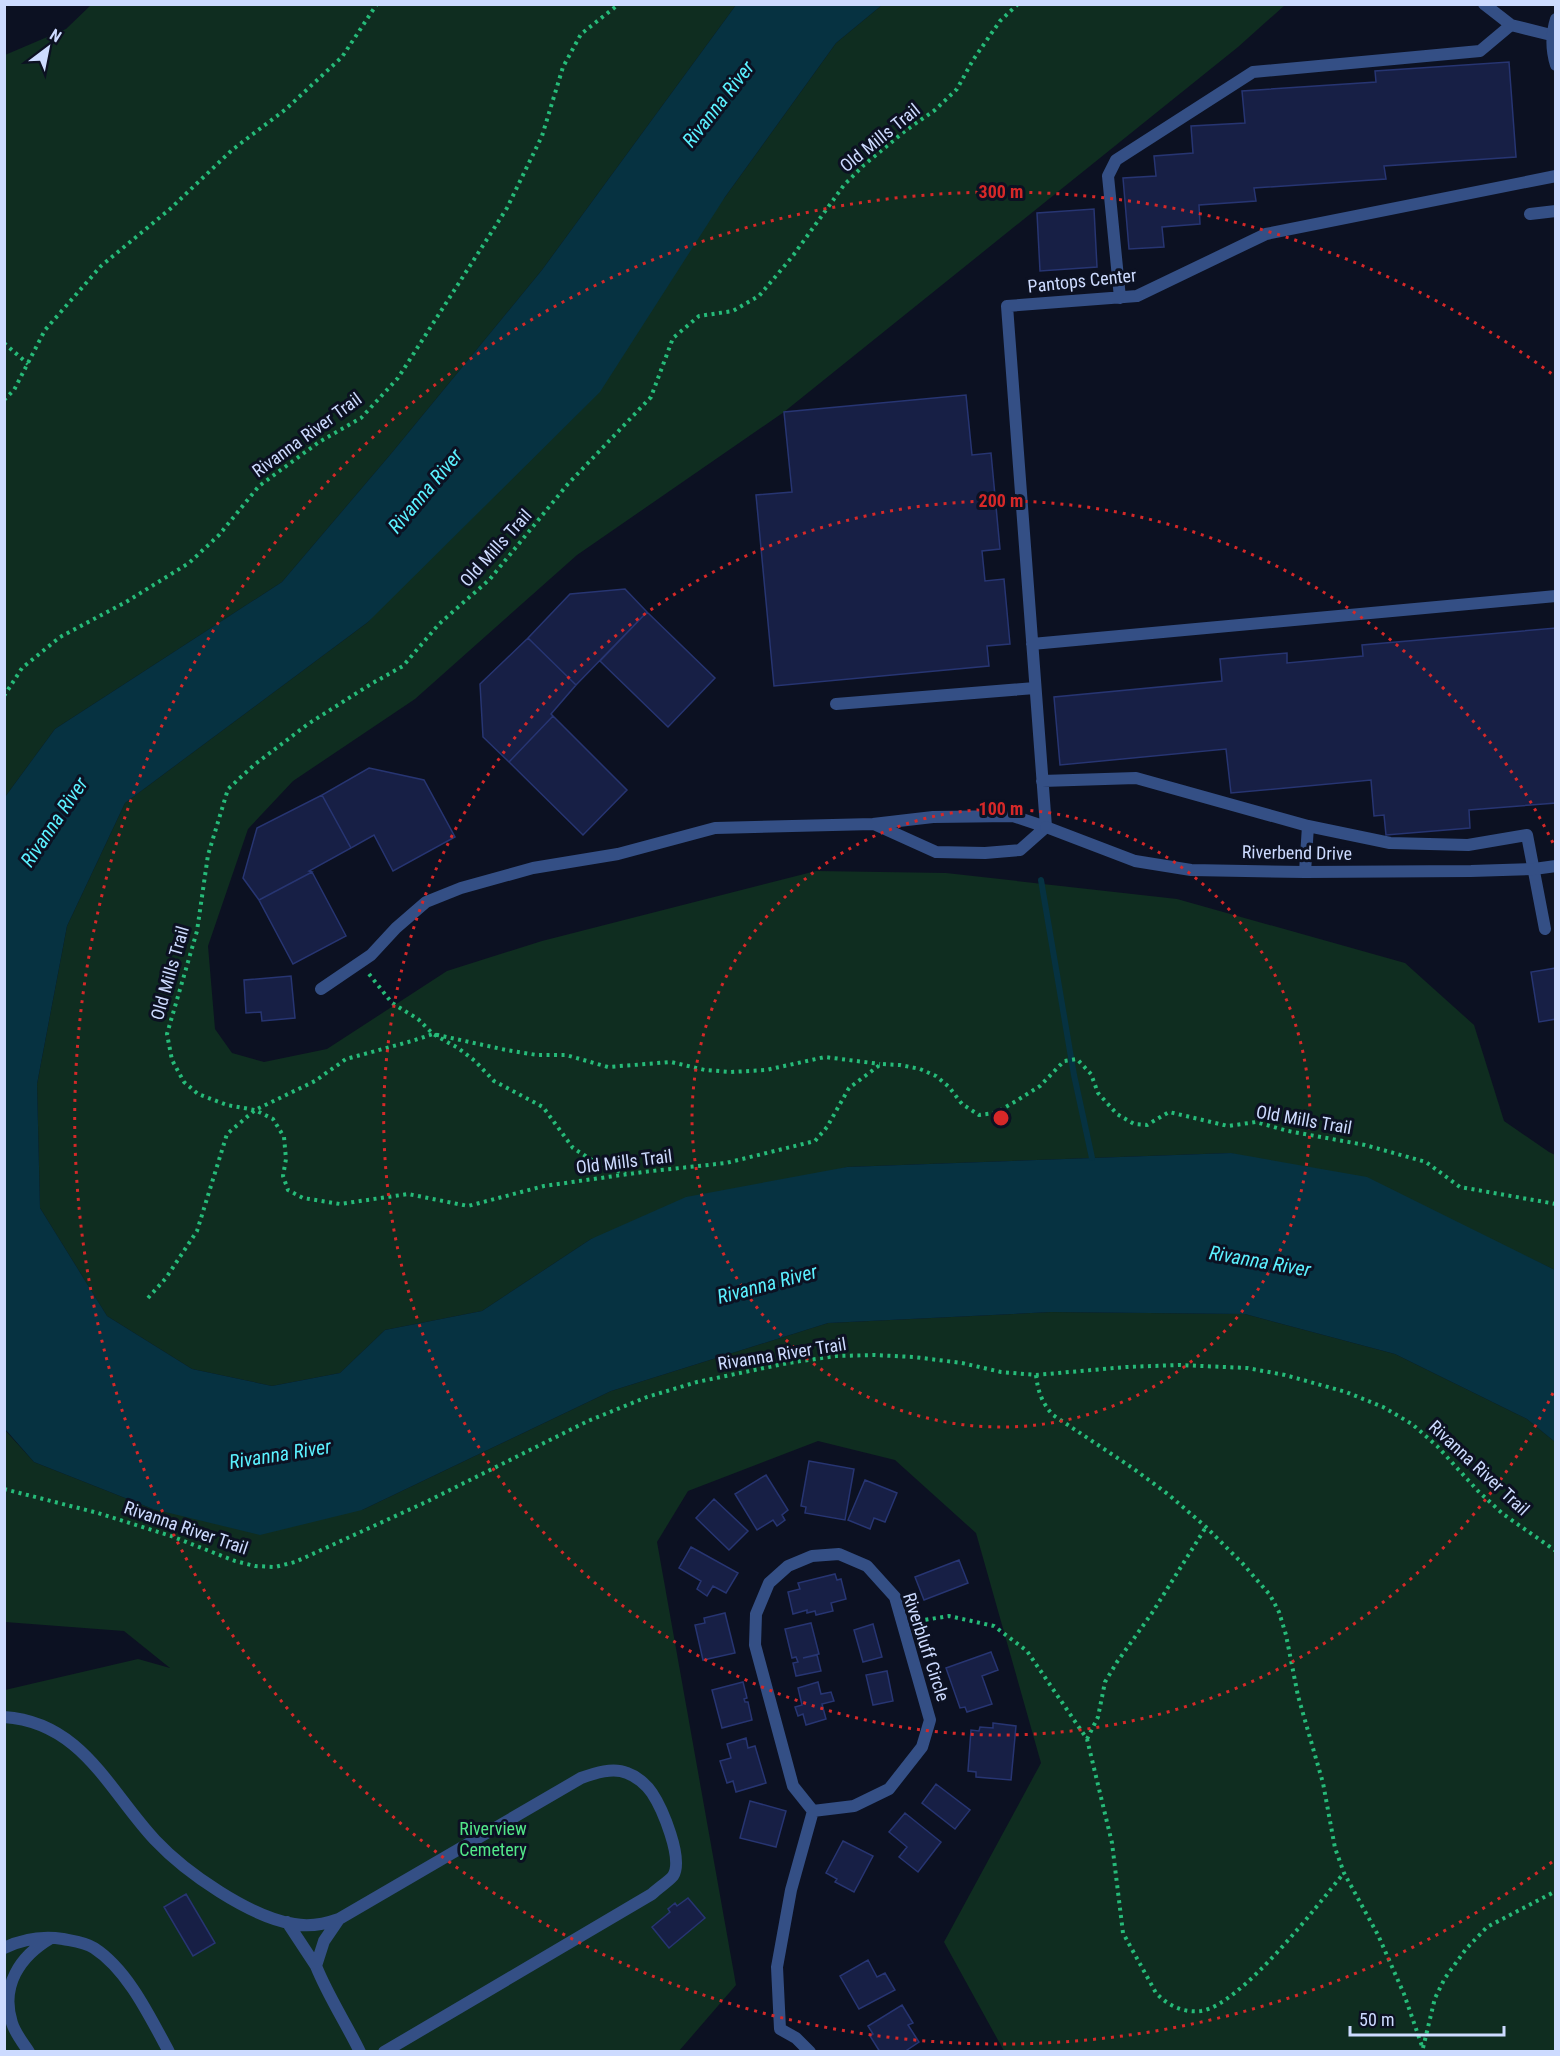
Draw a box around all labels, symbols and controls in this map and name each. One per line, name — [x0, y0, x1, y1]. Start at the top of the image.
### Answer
north arrow — [18, 18, 78, 78]
text: N — [46, 25, 65, 46]
water label: Rivanna River — [677, 55, 760, 152]
street label: Old Mills Trail — [835, 99, 924, 176]
text: 300 m — [979, 181, 1023, 202]
street label: Pantops Center — [1027, 264, 1138, 297]
street label: Rivanna River Trail — [248, 388, 365, 481]
water label: Rivanna River — [383, 443, 468, 538]
text: 200 m — [979, 490, 1023, 511]
street label: Old Mills Trail — [455, 505, 536, 591]
water label: Rivanna River — [15, 772, 93, 871]
text: 100 m — [979, 798, 1023, 819]
street label: Riverbend Drive — [1242, 841, 1352, 864]
street label: Old Mills Trail — [146, 923, 193, 1022]
street label: Old Mills Trail — [1255, 1101, 1354, 1138]
centre of rings — [991, 1108, 1011, 1128]
street label: Old Mills Trail — [575, 1145, 673, 1178]
water label: Rivanna River — [1207, 1240, 1314, 1282]
water label: Rivanna River — [714, 1259, 821, 1309]
street label: Rivanna River Trail — [716, 1333, 848, 1374]
street label: Rivanna River Trail — [1425, 1416, 1534, 1520]
water label: Rivanna River — [227, 1434, 334, 1474]
street label: Rivanna River Trail — [121, 1496, 251, 1559]
street label: Riverbluff Circle — [899, 1590, 954, 1704]
park label: Riverview Cemetery — [459, 1818, 527, 1860]
scale bar — [1350, 1999, 1504, 2037]
text: 50 m — [1359, 2009, 1394, 2030]

